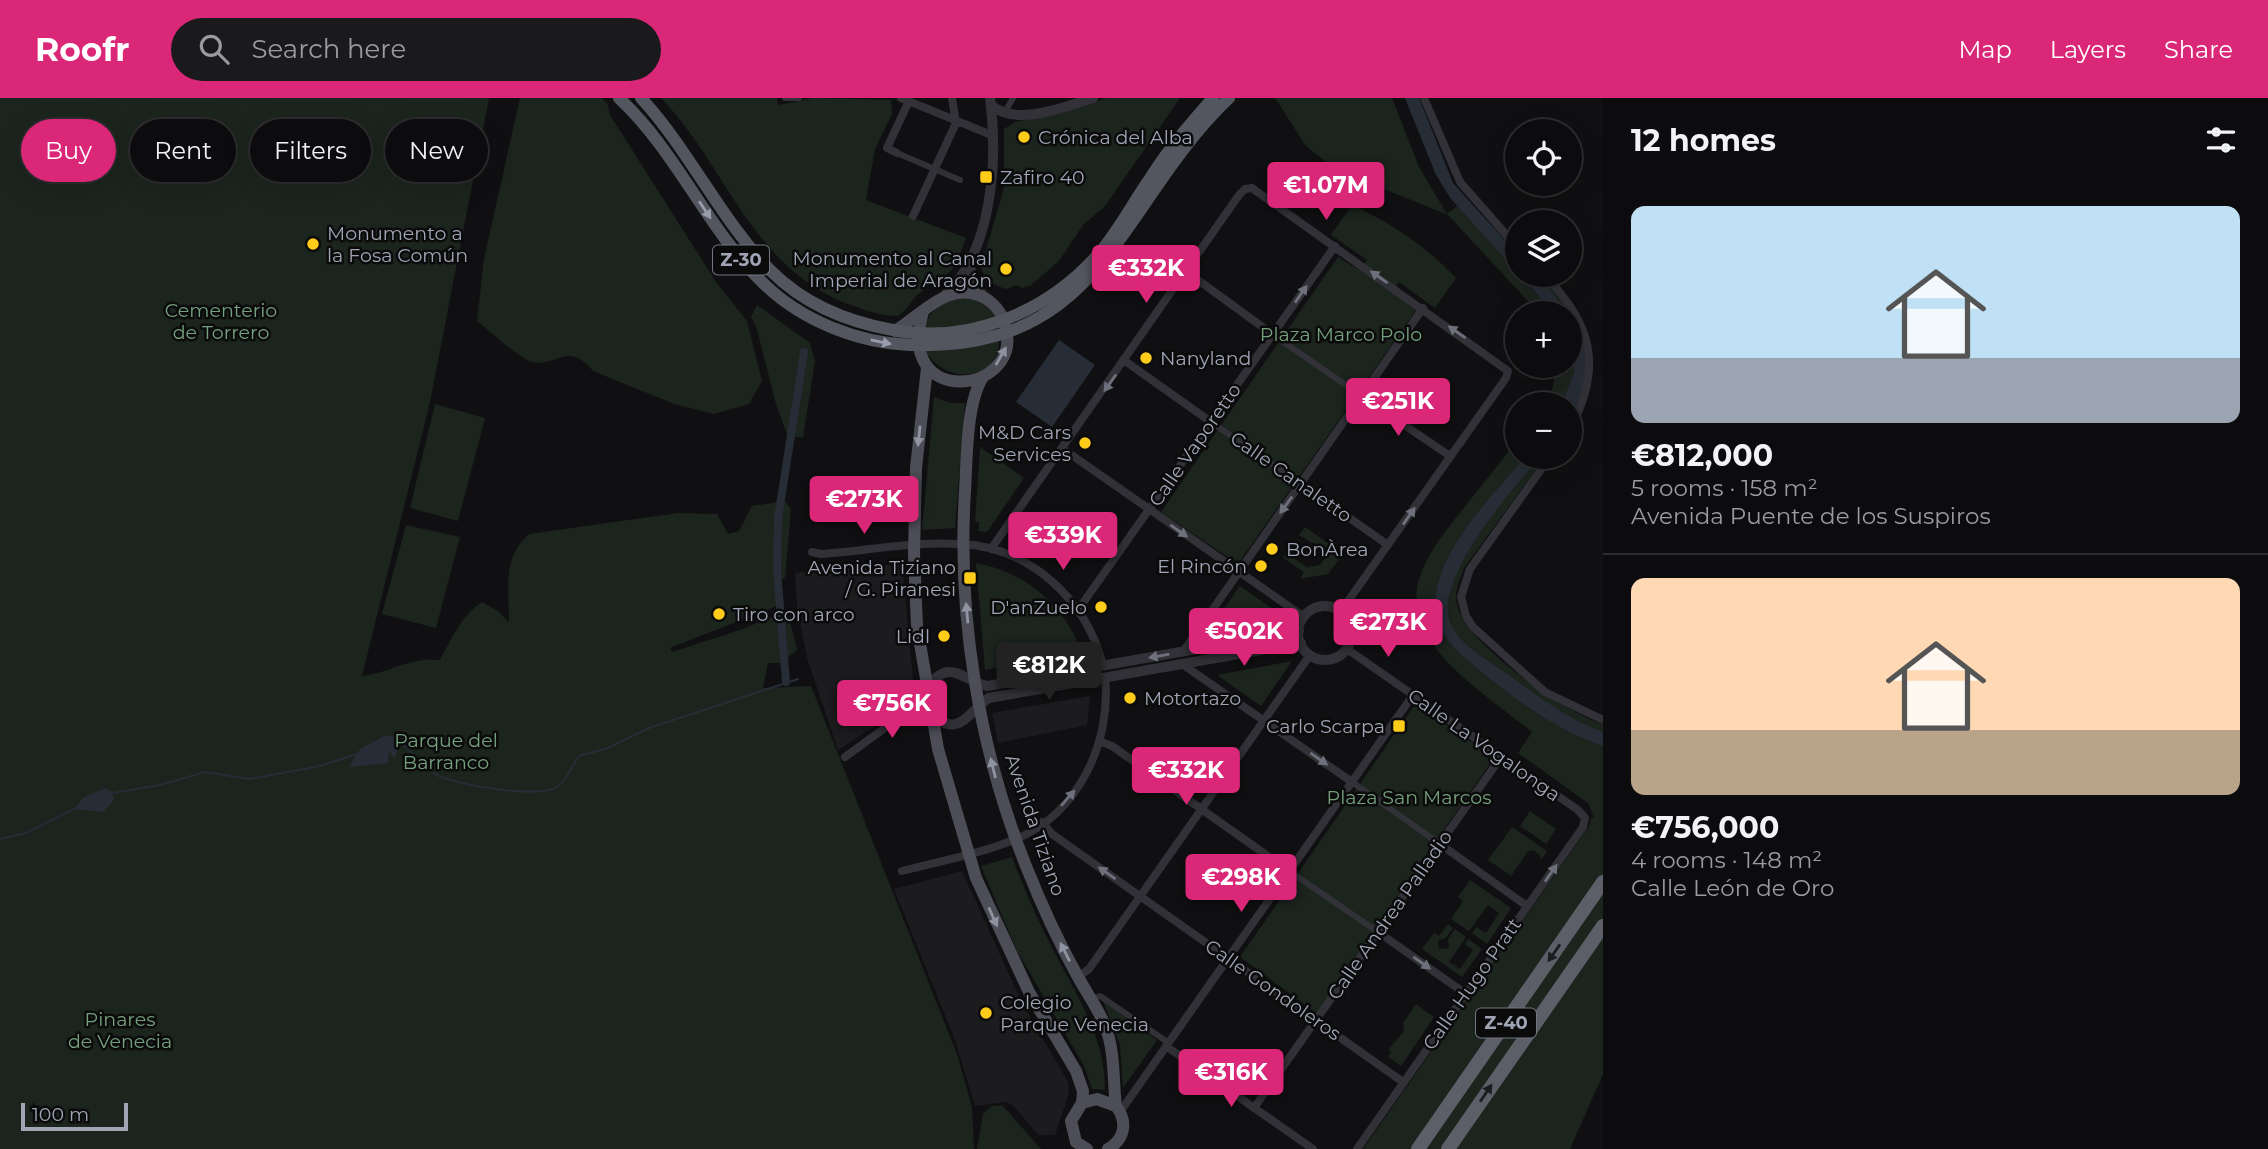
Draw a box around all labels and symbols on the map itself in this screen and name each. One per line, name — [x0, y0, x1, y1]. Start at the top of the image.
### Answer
place label: Crónica del Alba — [1038, 126, 1193, 149]
marker: Crónica del Alba — [1016, 129, 1032, 145]
pin: €1.07M — [1269, 162, 1383, 222]
place label: Zafiro 40 — [1000, 166, 1085, 189]
marker: Zafiro 40 — [978, 169, 994, 185]
one-way arrow — [698, 201, 712, 219]
place label: Monumento a la Fosa Común — [327, 222, 468, 267]
marker: Monumento a la Fosa Común — [305, 236, 321, 252]
road number: Z-30 — [713, 246, 769, 274]
pin: €332K — [1097, 246, 1195, 305]
place label: Monumento al Canal Imperial de Aragón — [793, 247, 992, 292]
marker: Monumento al Canal Imperial de Aragón — [998, 261, 1014, 277]
one-way arrow — [1370, 270, 1388, 284]
one-way arrow — [1294, 285, 1308, 303]
park label: Cementerio de Torrero — [165, 299, 277, 344]
park label: Plaza Marco Polo — [1260, 323, 1422, 346]
one-way arrow — [1447, 326, 1466, 339]
one-way arrow — [870, 336, 892, 347]
one-way arrow — [995, 347, 1007, 366]
place label: Nanyland — [1160, 347, 1251, 370]
marker: Nanyland — [1138, 350, 1154, 366]
one-way arrow — [1103, 374, 1117, 392]
pin: €251K — [1349, 378, 1447, 438]
street label: Calle Vaporetto — [1144, 379, 1246, 511]
place label: M&D Cars Services — [978, 421, 1071, 466]
one-way arrow — [914, 425, 925, 447]
street label: Calle Canaletto — [1226, 427, 1356, 528]
marker: M&D Cars Services — [1077, 435, 1093, 451]
pin: €273K — [815, 476, 913, 536]
one-way arrow — [1280, 496, 1294, 514]
one-way arrow — [1402, 507, 1416, 525]
pin: €339K — [1014, 512, 1112, 572]
one-way arrow — [1170, 523, 1188, 537]
place label: BonÀrea — [1286, 538, 1368, 561]
marker: BonÀrea — [1264, 541, 1280, 557]
place label: El Rincón — [1157, 555, 1247, 578]
place label: Avenida Tiziano / G. Piranesi — [808, 556, 956, 601]
marker: El Rincón — [1253, 558, 1269, 574]
marker: Avenida Tiziano / G. Piranesi — [962, 570, 978, 586]
place label: D'anZuelo — [990, 596, 1087, 619]
marker: D'anZuelo — [1093, 599, 1109, 615]
pin: €273K — [1339, 600, 1437, 659]
one-way arrow — [961, 601, 972, 623]
place label: Tiro con arco — [733, 603, 855, 626]
marker: Tiro con arco — [711, 606, 727, 622]
pin: €502K — [1195, 608, 1293, 668]
place label: Lidl — [896, 625, 930, 648]
marker: Lidl — [936, 628, 952, 644]
pin: €812K — [1000, 642, 1098, 702]
one-way arrow — [1148, 651, 1170, 662]
pin: €756K — [843, 680, 941, 740]
street label: Calle La Vogalonga — [1403, 684, 1565, 806]
place label: Motortazo — [1144, 687, 1241, 710]
marker: Motortazo — [1122, 690, 1138, 706]
place label: Carlo Scarpa — [1266, 715, 1385, 738]
marker: Carlo Scarpa — [1391, 718, 1407, 734]
park label: Parque del Barranco — [394, 729, 498, 774]
pin: €332K — [1137, 748, 1235, 807]
street label: Avenida Tiziano — [1000, 751, 1070, 899]
one-way arrow — [1310, 752, 1328, 766]
one-way arrow — [987, 757, 998, 779]
park label: Plaza San Marcos — [1326, 786, 1492, 809]
one-way arrow — [1060, 790, 1075, 807]
street label: Calle Andrea Palladio — [1323, 826, 1457, 1004]
pin: €298K — [1192, 854, 1290, 914]
one-way arrow — [1544, 864, 1558, 882]
one-way arrow — [1098, 866, 1116, 880]
one-way arrow — [987, 907, 998, 928]
street label: Calle Hugo Pratt — [1418, 913, 1526, 1054]
street label: Calle Gondoleros — [1201, 935, 1345, 1045]
one-way arrow — [1059, 942, 1070, 962]
one-way arrow — [1547, 944, 1561, 962]
one-way arrow — [1413, 956, 1431, 970]
place label: Colegio Parque Venecia — [1000, 991, 1149, 1036]
marker: Colegio Parque Venecia — [978, 1005, 994, 1021]
park label: Pinares de Venecia — [68, 1008, 172, 1053]
road number: Z-40 — [1476, 1008, 1536, 1038]
pin: €316K — [1182, 1049, 1280, 1109]
one-way arrow — [1479, 1084, 1493, 1102]
scale bar — [21, 1100, 128, 1132]

